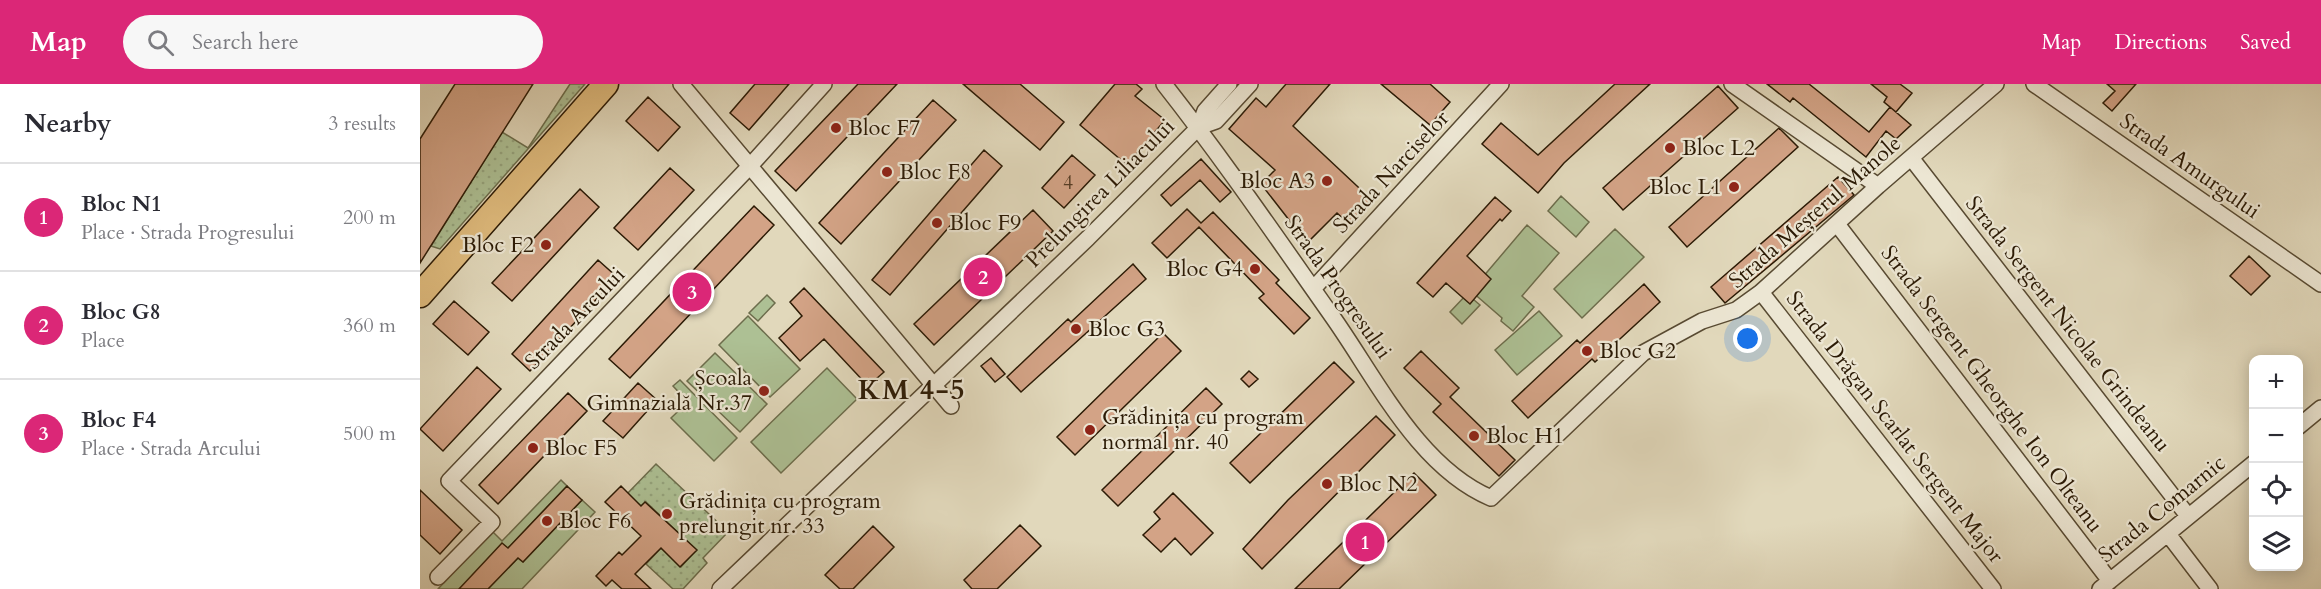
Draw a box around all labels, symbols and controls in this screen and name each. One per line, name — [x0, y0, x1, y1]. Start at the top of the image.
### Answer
search box — [123, 15, 543, 69]
text: Map — [30, 23, 87, 61]
icon: search — [144, 26, 177, 59]
text: Search here — [192, 27, 299, 57]
text: Map — [2041, 28, 2081, 57]
text: Directions — [2114, 28, 2207, 57]
text: Saved — [2240, 28, 2291, 57]
street label: Strada Narciselor — [1326, 103, 1457, 240]
text: Nearby — [24, 106, 112, 141]
street label: Strada Amurgului — [2114, 106, 2266, 226]
text: 3 results — [328, 110, 396, 137]
street label: Prelungirea Liliacului — [1019, 112, 1181, 274]
place label: Bloc F7 — [848, 113, 920, 143]
marker: Bloc F7 — [829, 121, 843, 135]
street label: Strada Meșterul Manole — [1722, 129, 1908, 295]
place label: Bloc L2 — [1682, 133, 1755, 163]
marker: Bloc L2 — [1663, 141, 1677, 155]
place label: Bloc F8 — [899, 157, 971, 187]
marker: Bloc F8 — [880, 165, 894, 179]
place label: Bloc A3 — [1240, 166, 1315, 196]
house number: 4 — [1063, 169, 1073, 196]
place label: Bloc L1 — [1649, 172, 1722, 202]
marker: Bloc A3 — [1320, 174, 1334, 188]
marker: Bloc L1 — [1727, 180, 1741, 194]
text: Bloc N1 — [81, 189, 162, 219]
street label: Strada Sergent Nicolae Grindeanu — [1959, 190, 2177, 458]
text: 1 — [38, 204, 49, 231]
text: 200 m — [343, 204, 396, 231]
place label: Bloc F9 — [949, 208, 1021, 238]
street label: Strada Progresului — [1277, 209, 1399, 365]
marker: Bloc F9 — [930, 216, 944, 230]
text: Place · Strada Progresului — [81, 219, 294, 246]
place label: Bloc F2 — [462, 230, 534, 260]
marker: Bloc F2 — [539, 238, 553, 252]
street label: Strada Sergent Gheorghe Ion Olteanu — [1874, 239, 2110, 539]
pin: 2 — [964, 254, 1002, 300]
place label: Bloc G4 — [1166, 254, 1243, 284]
street label: Strada Arcului — [518, 260, 632, 376]
marker: Bloc G4 — [1248, 262, 1262, 276]
pin: 3 — [672, 270, 712, 314]
street label: Strada Drăgan Scarlat Sergent Major — [1779, 285, 2011, 570]
text: Bloc G8 — [81, 297, 161, 327]
text: 2 — [38, 312, 49, 339]
text: 360 m — [343, 312, 396, 339]
place label: Bloc G3 — [1088, 314, 1165, 344]
marker: Bloc G3 — [1069, 322, 1083, 336]
your location — [1733, 324, 1762, 353]
text: Place — [81, 327, 125, 354]
place label: Bloc G2 — [1599, 336, 1676, 366]
marker: Bloc G2 — [1580, 344, 1594, 358]
map controls — [2249, 355, 2303, 571]
button: + — [2249, 355, 2303, 409]
place label: Școala Gimnazială Nr.37 — [586, 363, 752, 418]
district label: KM 4-5 — [858, 371, 966, 409]
marker: Școala Gimnazială Nr.37 — [757, 384, 771, 398]
place label: Grădinița cu program normal nr. 40 — [1102, 402, 1304, 457]
text: Bloc F4 — [81, 405, 156, 435]
button: − — [2249, 409, 2303, 463]
text: 3 — [38, 420, 49, 447]
text: 500 m — [343, 420, 396, 447]
place label: Bloc H1 — [1486, 421, 1564, 451]
marker: Grădinița cu program normal nr. 40 — [1083, 423, 1097, 437]
marker: Bloc H1 — [1467, 429, 1481, 443]
place label: Bloc F5 — [545, 433, 617, 463]
text: Place · Strada Arcului — [81, 435, 261, 462]
marker: Bloc F5 — [526, 441, 540, 455]
street label: Strada Comarnic — [2092, 448, 2232, 570]
button: locate — [2249, 463, 2303, 517]
place label: Bloc N2 — [1339, 469, 1417, 499]
marker: Bloc N2 — [1320, 477, 1334, 491]
place label: Grădinița cu program prelungit nr. 33 — [679, 486, 881, 541]
place label: Bloc F6 — [559, 506, 631, 536]
marker: Grădinița cu program prelungit nr. 33 — [660, 507, 674, 521]
marker: Bloc F6 — [540, 514, 554, 528]
button: layers — [2249, 517, 2303, 571]
pin: 1 — [1346, 520, 1384, 564]

